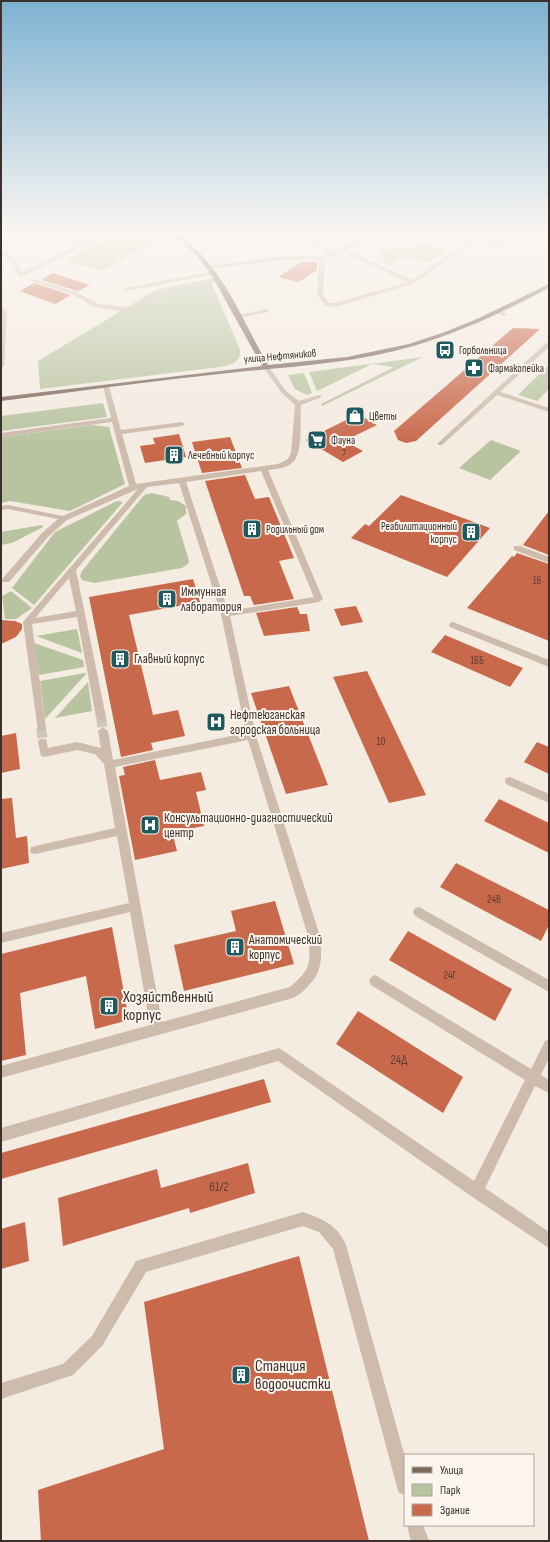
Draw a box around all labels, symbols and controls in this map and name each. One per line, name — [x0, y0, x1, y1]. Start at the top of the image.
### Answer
bus stop icon: Горбольница — [434, 339, 456, 361]
place label: Горбольница — [459, 344, 507, 357]
street label: улица Нефтяников — [243, 346, 317, 366]
pharmacy icon: Фармакопейка — [463, 357, 485, 379]
place label: Фармакопейка — [488, 362, 544, 375]
shop icon: Цветы — [344, 405, 366, 427]
place label: Цветы — [369, 410, 397, 423]
supermarket icon: Фауна — [306, 429, 328, 451]
place label: Фауна — [331, 434, 355, 447]
building icon: Лечебный корпус — [163, 444, 185, 466]
house number: 7 — [342, 448, 346, 459]
place label: Лечебный корпус — [187, 449, 254, 462]
building icon: Родильный дом — [241, 518, 263, 540]
place label: Реабилитационный корпус — [381, 520, 457, 546]
building icon: Реабилитационный корпус — [460, 521, 482, 543]
place label: Родильный дом — [266, 523, 324, 536]
house number: 16 — [533, 574, 542, 587]
place label: Иммунная лаборатория — [181, 584, 242, 615]
building icon: Иммунная лаборатория — [156, 588, 178, 610]
building icon: Главный корпус — [109, 648, 131, 670]
place label: Главный корпус — [134, 651, 205, 667]
house number: 16Б — [470, 654, 484, 667]
place label: Нефтеюганская городская больница — [230, 707, 320, 738]
hospital icon: Нефтеюганская городская больница — [205, 711, 227, 733]
house number: 10 — [377, 735, 385, 748]
place label: Консультационно-диагностический центр — [164, 810, 333, 841]
hospital icon: Консультационно-диагностический центр — [139, 814, 161, 836]
house number: 24В — [487, 893, 501, 906]
place label: Анатомический корпус — [248, 932, 322, 963]
building icon: Анатомический корпус — [224, 936, 246, 958]
house number: 24Г — [443, 969, 457, 982]
place label: Хозяйственный корпус — [122, 988, 214, 1025]
building icon: Хозяйственный корпус — [98, 995, 120, 1017]
house number: 24Д — [390, 1052, 408, 1068]
house number: 61/2 — [209, 1179, 229, 1195]
place label: Станция водоочистки — [255, 1357, 331, 1394]
building icon: Станция водоочистки — [230, 1364, 252, 1386]
legend — [404, 1454, 534, 1526]
text: Улица — [440, 1463, 464, 1478]
text: Парк — [440, 1483, 461, 1498]
text: Здание — [440, 1503, 470, 1518]

